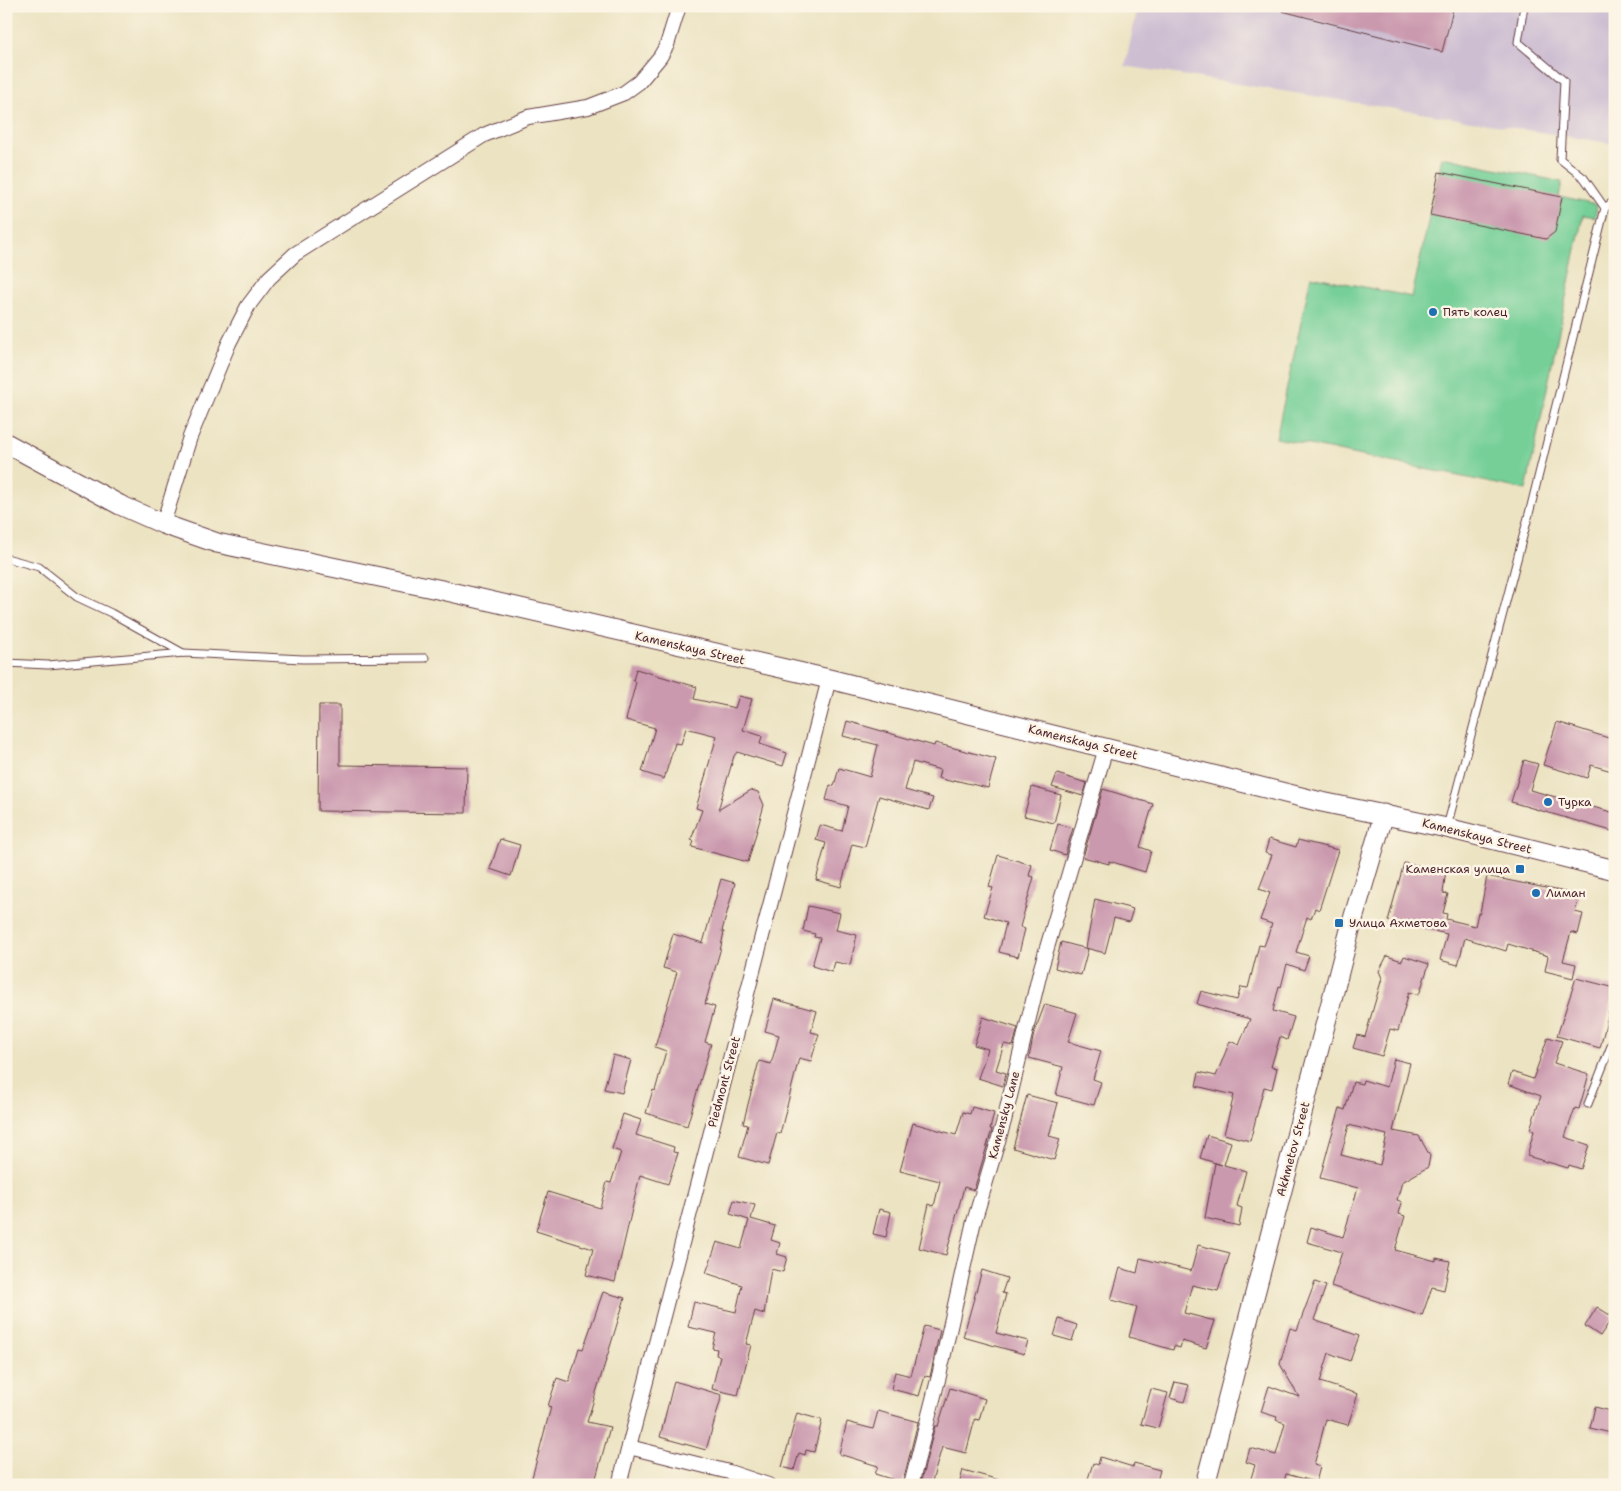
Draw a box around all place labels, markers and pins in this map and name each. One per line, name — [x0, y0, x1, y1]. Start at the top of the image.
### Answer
place label: Пять колец — [1443, 304, 1508, 320]
marker: Пять колец — [1427, 306, 1439, 318]
place label: Турка — [1558, 794, 1592, 810]
marker: Турка — [1542, 796, 1554, 808]
place label: Каменская улица — [1406, 861, 1511, 877]
marker: Каменская улица — [1514, 863, 1526, 875]
place label: Лиман — [1546, 885, 1586, 901]
marker: Лиман — [1530, 887, 1542, 899]
place label: Улица Ахметова — [1349, 915, 1447, 931]
marker: Улица Ахметова — [1333, 917, 1345, 929]

